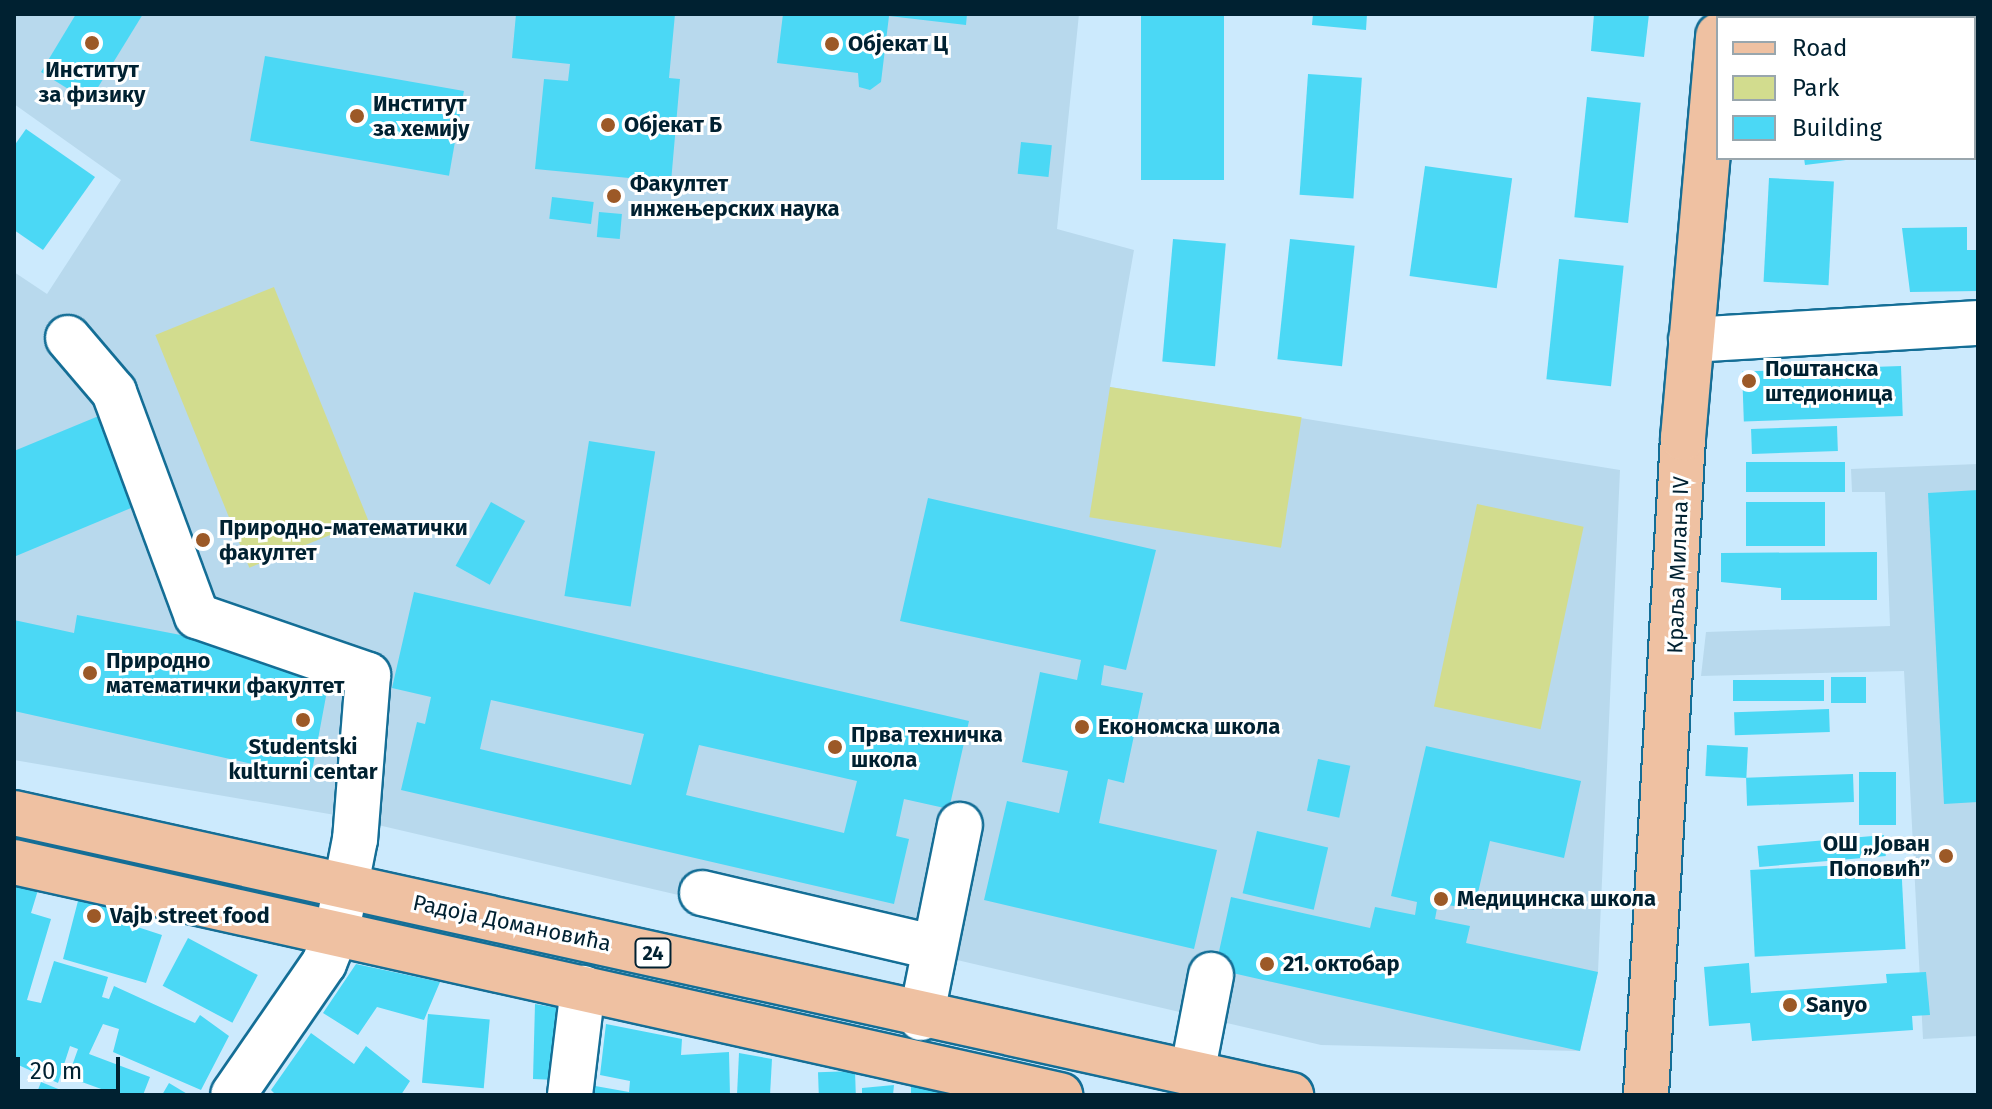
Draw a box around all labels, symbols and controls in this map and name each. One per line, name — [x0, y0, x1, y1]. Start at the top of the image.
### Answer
legend — [1716, 16, 1976, 160]
place label: Објекат Ц — [848, 31, 948, 57]
marker: Институт за физику — [83, 34, 101, 52]
text: Road — [1792, 34, 1847, 62]
marker: Објекат Ц — [823, 35, 841, 53]
place label: Институт за физику — [39, 56, 145, 108]
text: Park — [1792, 74, 1839, 102]
place label: Институт за хемију — [373, 90, 469, 142]
marker: Институт за хемију — [348, 107, 366, 125]
place label: Објекат Б — [624, 112, 722, 138]
text: Building — [1792, 114, 1882, 142]
marker: Објекат Б — [599, 116, 617, 134]
place label: Факултет инжењерских наука — [630, 170, 840, 222]
marker: Факултет инжењерских наука — [605, 187, 623, 205]
place label: Поштанска штедионица — [1765, 355, 1893, 406]
marker: Поштанска штедионица — [1740, 372, 1758, 390]
street label: Краља Милана IV — [1662, 476, 1694, 654]
place label: Природно-математички факултет — [219, 514, 468, 566]
marker: Природно-математички факултет — [194, 531, 212, 549]
place label: Природно математички факултет — [106, 647, 344, 698]
marker: Природно математички факултет — [81, 664, 99, 682]
marker: Studentski kulturni centar — [294, 711, 312, 729]
place label: Економска школа — [1098, 714, 1280, 740]
marker: Економска школа — [1073, 718, 1091, 736]
place label: Прва техничка школа — [851, 721, 1003, 772]
place label: Studentski kulturni centar — [228, 733, 378, 784]
marker: Прва техничка школа — [826, 738, 844, 756]
place label: ОШ „Јован Поповић” — [1823, 830, 1930, 882]
marker: ОШ „Јован Поповић” — [1937, 847, 1955, 865]
place label: Медицинска школа — [1457, 886, 1656, 912]
street label: Радоја Домановића — [410, 889, 614, 957]
marker: Медицинска школа — [1432, 890, 1450, 908]
place label: Vajb street food — [110, 903, 270, 929]
marker: Vajb street food — [85, 907, 103, 925]
road number: 24 — [633, 937, 673, 969]
place label: 21. октобар — [1283, 951, 1400, 977]
marker: 21. октобар — [1258, 955, 1276, 973]
place label: Sanyo — [1806, 992, 1867, 1018]
marker: Sanyo — [1781, 996, 1799, 1014]
scale bar — [20, 1041, 124, 1091]
text: 20 m — [30, 1057, 82, 1085]

